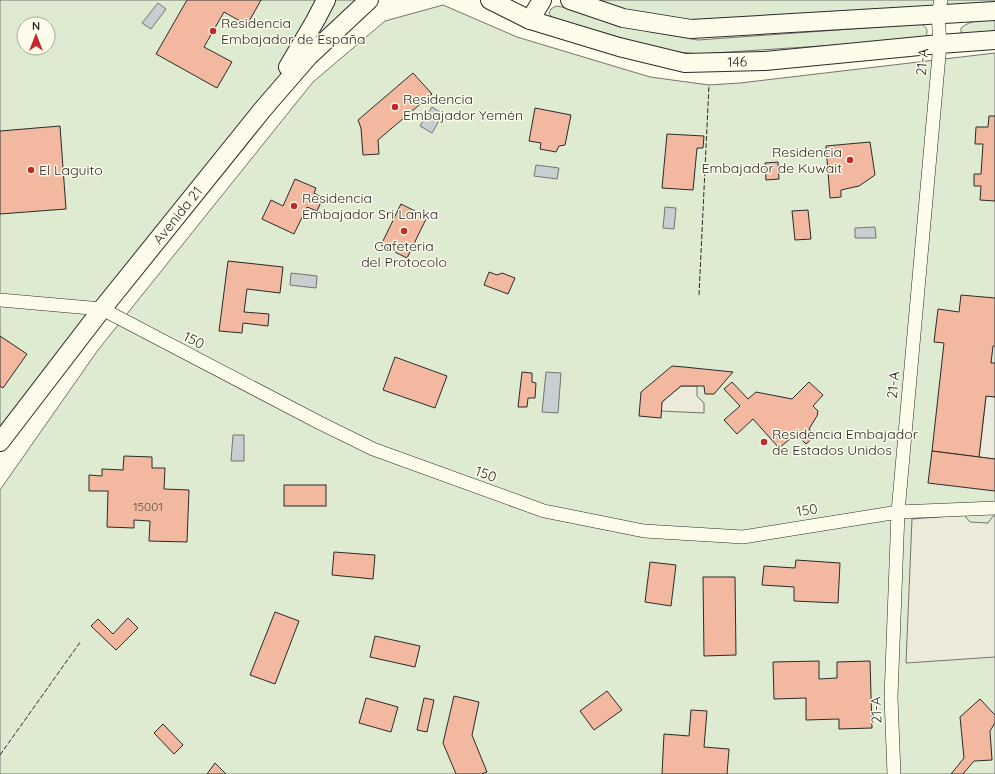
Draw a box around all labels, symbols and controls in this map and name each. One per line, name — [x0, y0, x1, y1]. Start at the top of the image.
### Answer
place label: Residencia Embajador de España — [221, 14, 365, 48]
north arrow — [16, 16, 56, 56]
text: N — [32, 19, 40, 33]
marker: Residencia Embajador de España — [208, 26, 218, 36]
street label: 21-A — [912, 48, 932, 76]
street label: 146 — [727, 52, 748, 71]
place label: Residencia Embajador Yemén — [403, 90, 523, 124]
marker: Residencia Embajador Yemén — [390, 102, 400, 112]
place label: Residencia Embajador de Kuwait — [702, 143, 842, 177]
marker: Residencia Embajador de Kuwait — [845, 155, 855, 165]
place label: El Laguito — [39, 161, 103, 179]
marker: El Laguito — [26, 165, 36, 175]
street label: Avenida 21 — [149, 183, 206, 248]
place label: Residencia Embajador Sri Lanka — [302, 189, 438, 223]
marker: Residencia Embajador Sri Lanka — [289, 201, 299, 211]
marker: Cafeteria del Protocolo — [399, 226, 409, 236]
place label: Cafeteria del Protocolo — [361, 237, 447, 271]
street label: 150 — [180, 327, 208, 353]
street label: 21-A — [883, 371, 903, 399]
place label: Residencia Embajador de Estados Unidos — [772, 425, 919, 459]
marker: Residencia Embajador de Estados Unidos — [759, 437, 769, 447]
street label: 150 — [473, 462, 499, 486]
house number: 15001 — [133, 499, 163, 514]
street label: 150 — [795, 499, 819, 521]
street label: 21-A — [867, 696, 885, 724]

